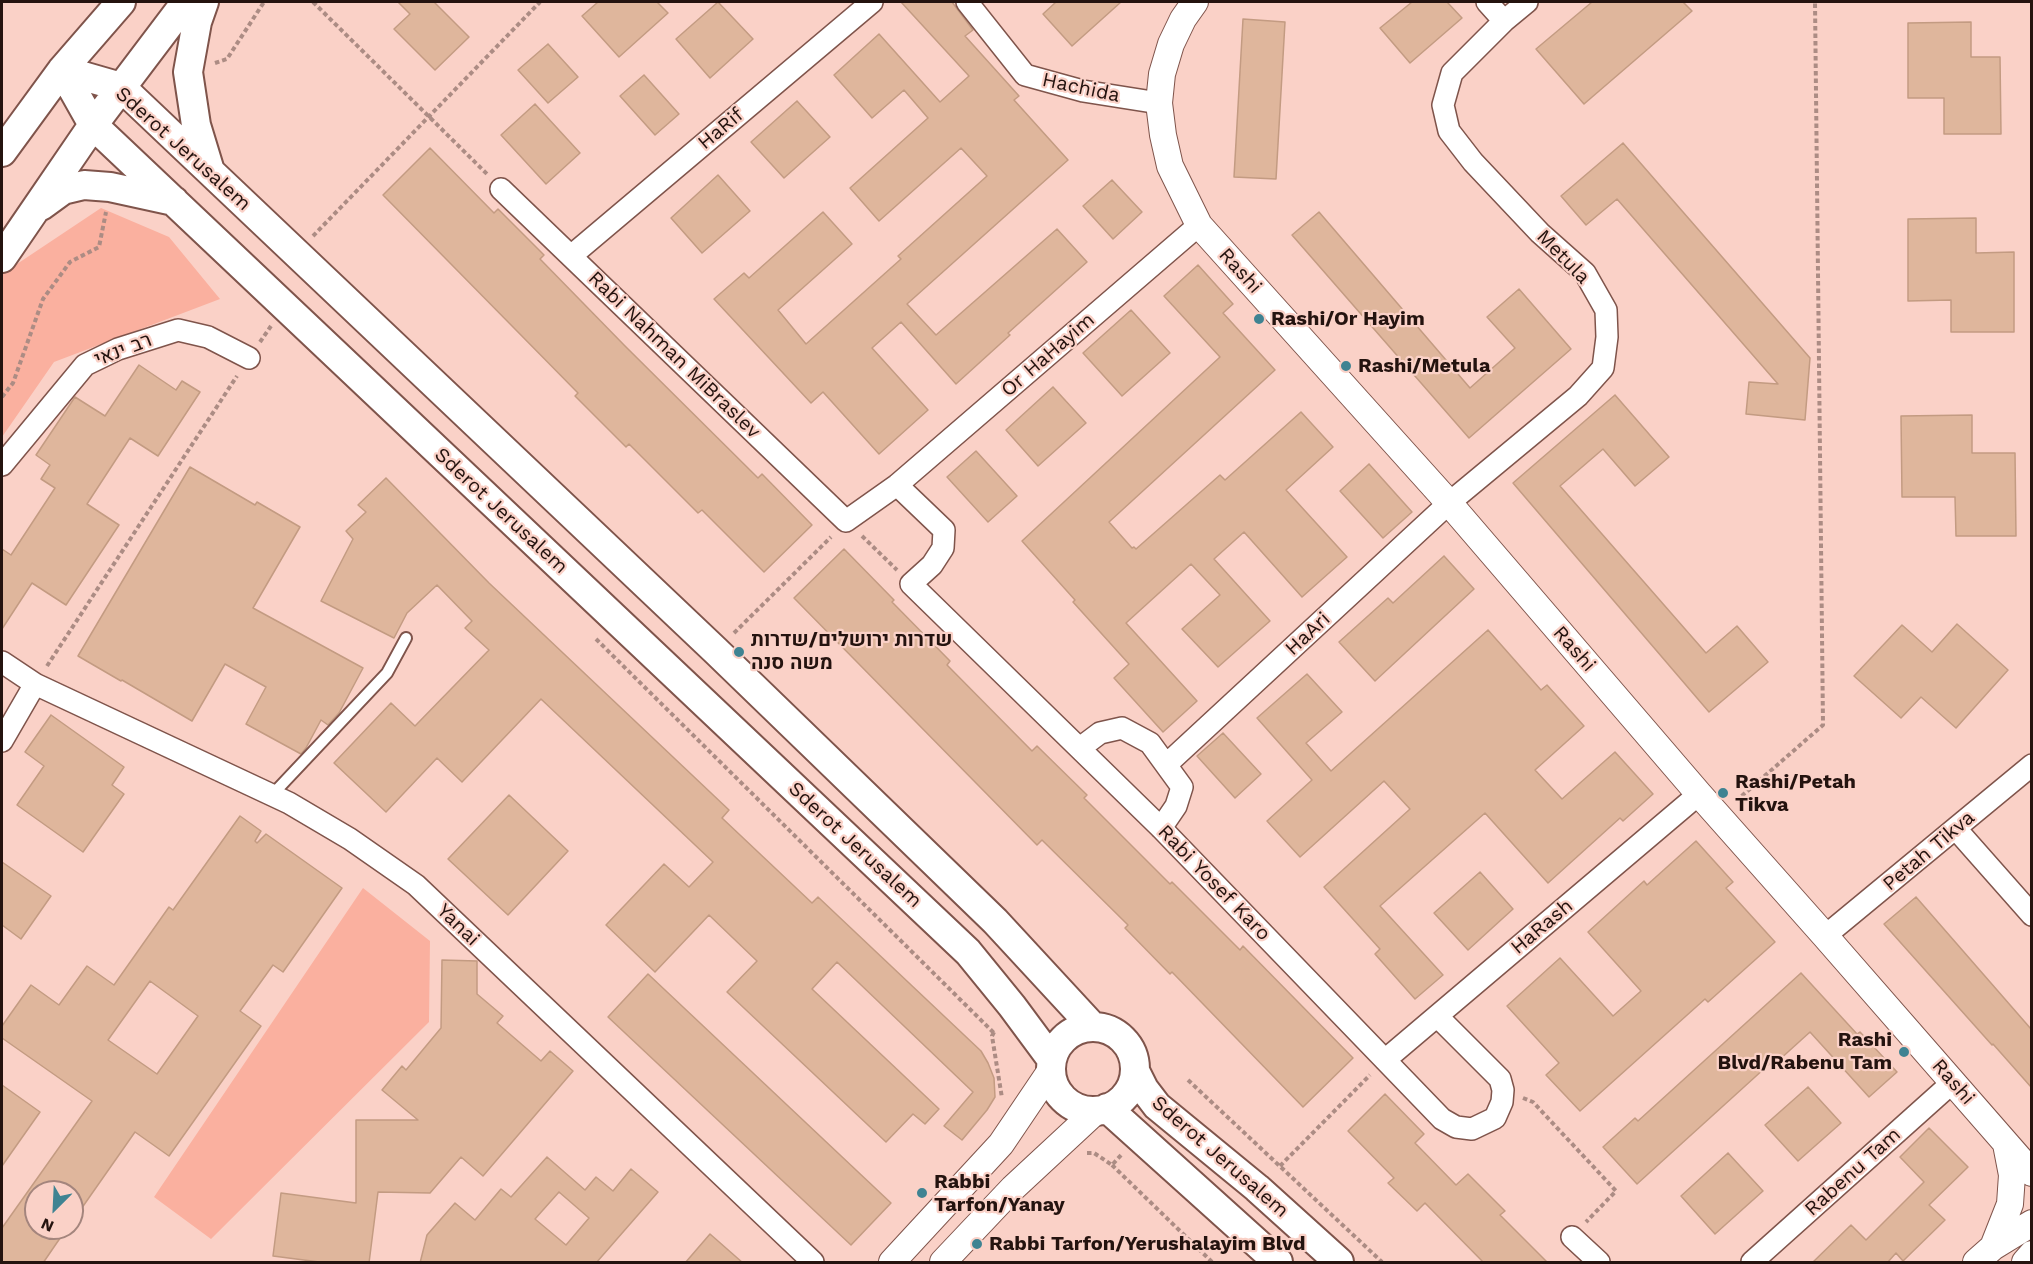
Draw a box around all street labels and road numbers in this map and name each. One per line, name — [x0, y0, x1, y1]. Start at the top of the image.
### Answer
street label: Hachida — [1040, 68, 1122, 108]
street label: Sderot Jerusalem — [110, 82, 256, 216]
street label: HaRif — [693, 103, 749, 155]
street label: Metula — [1531, 225, 1595, 289]
street label: Rashi — [1213, 243, 1267, 299]
street label: Rabi Nahman MiBraslev — [583, 266, 765, 444]
street label: Or HaHayim — [996, 308, 1100, 402]
street label: רב ינאי — [91, 328, 155, 372]
street label: Sderot Jerusalem — [429, 443, 573, 579]
street label: HaAri — [1281, 607, 1335, 661]
street label: Rashi — [1548, 621, 1600, 677]
street label: Sderot Jerusalem — [783, 777, 927, 913]
street label: Petah Tikva — [1878, 806, 1980, 896]
street label: Rabi Yosef Karo — [1153, 820, 1275, 946]
street label: HaRash — [1506, 894, 1578, 960]
street label: Yanai — [432, 899, 484, 951]
street label: Rashi — [1927, 1054, 1979, 1110]
street label: Sderot Jerusalem — [1147, 1091, 1293, 1223]
street label: Rabenu Tam — [1800, 1123, 1906, 1221]

